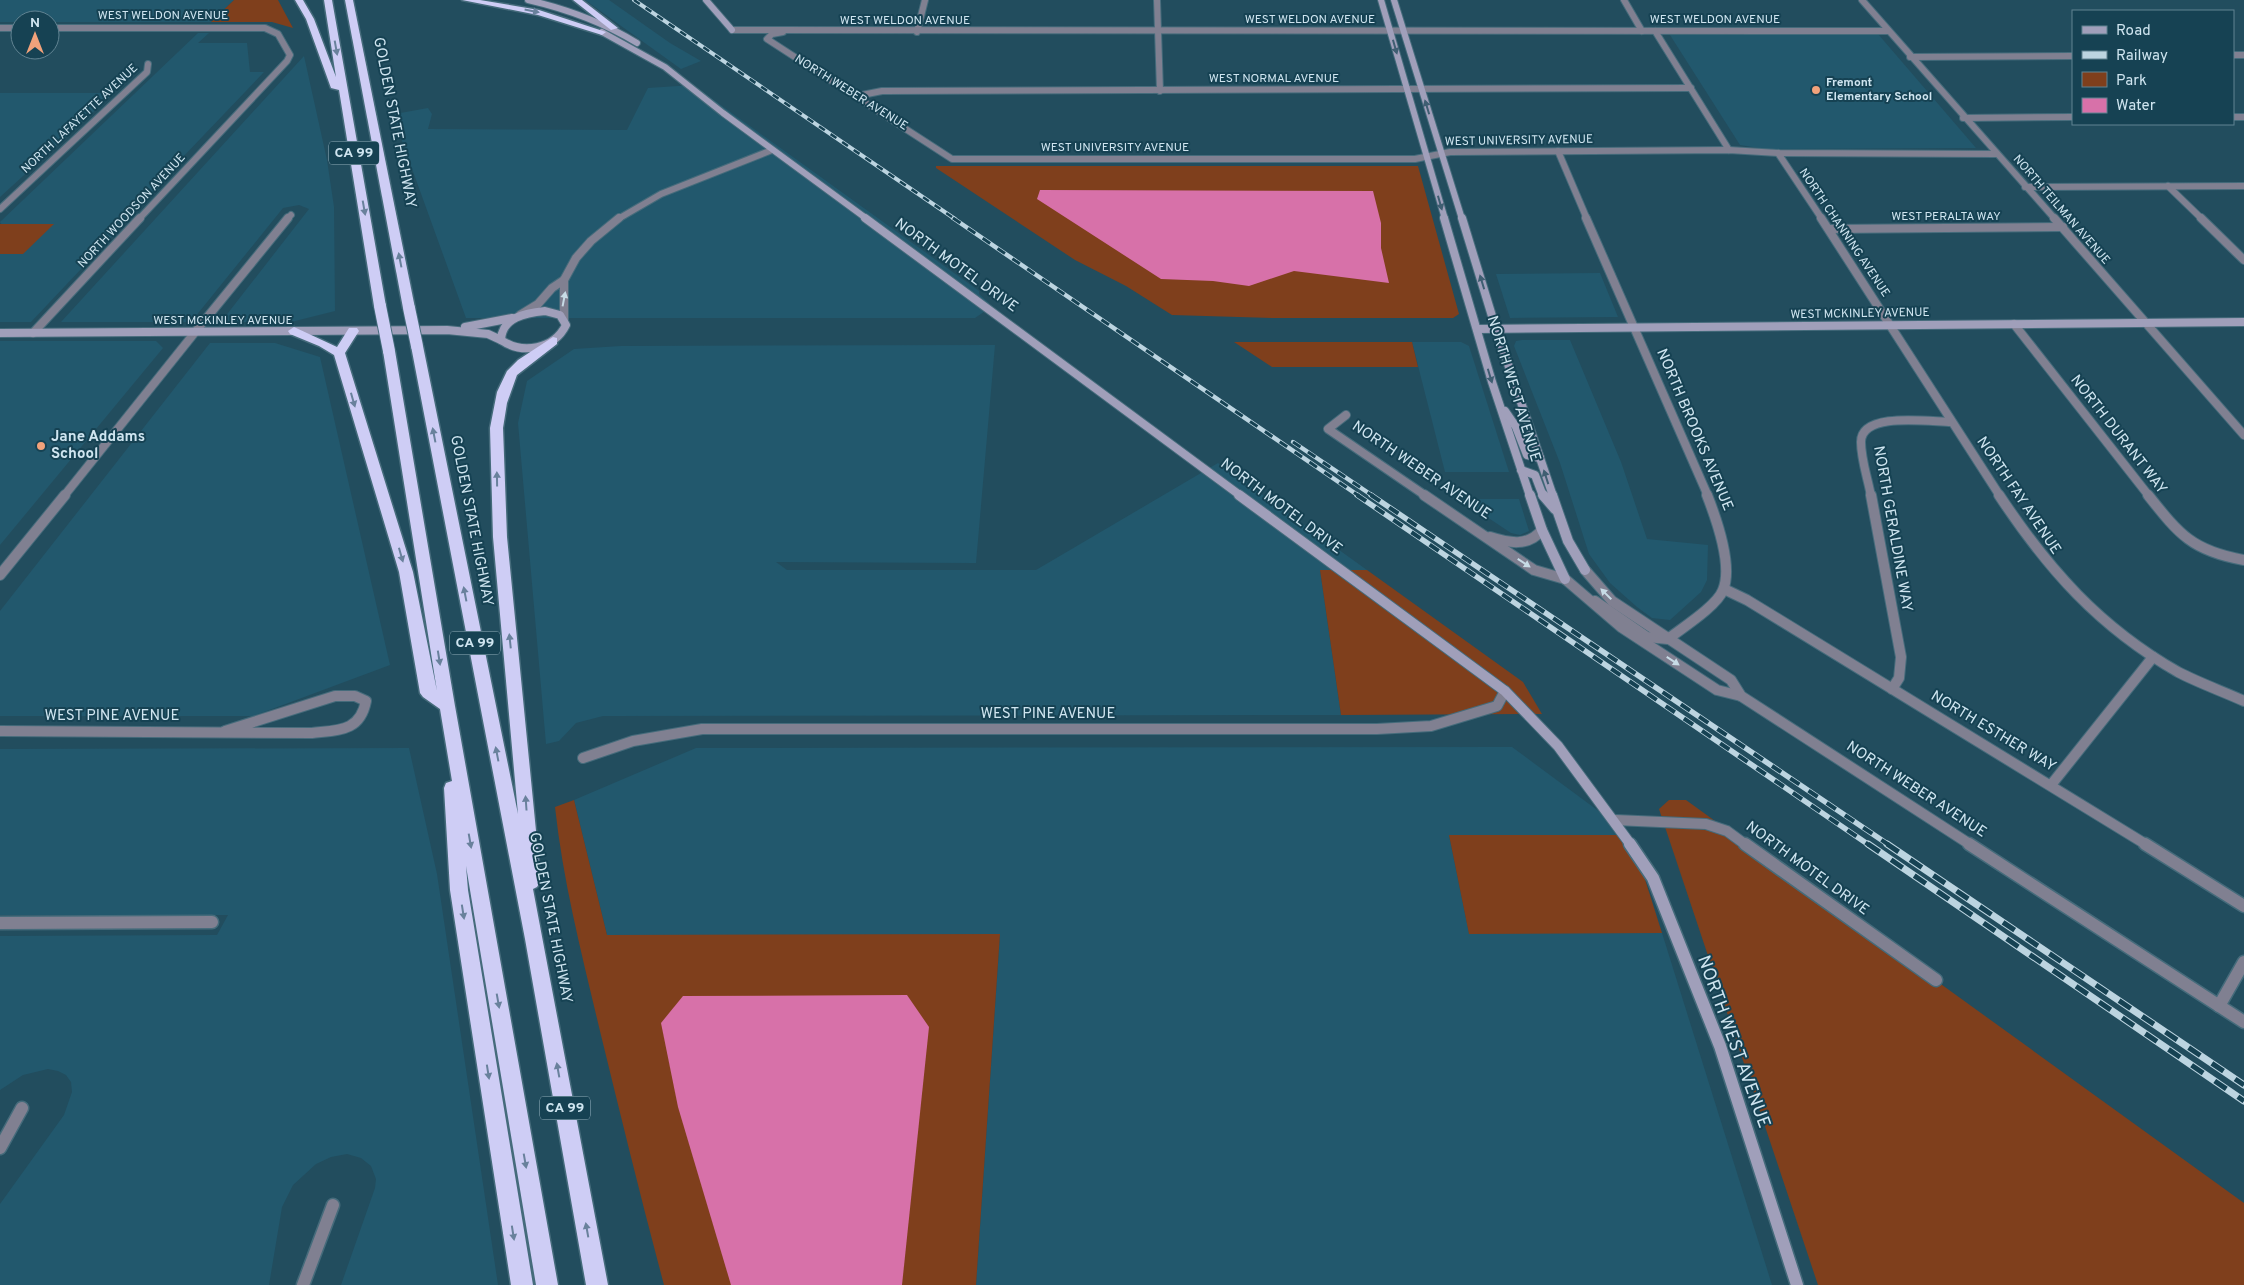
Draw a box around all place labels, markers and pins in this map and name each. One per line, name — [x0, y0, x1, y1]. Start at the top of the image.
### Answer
place label: Fremont Elementary School — [1826, 75, 1932, 105]
marker: Fremont Elementary School — [1810, 84, 1822, 96]
place label: Jane Addams School — [51, 428, 145, 464]
marker: Jane Addams School — [35, 440, 47, 452]

